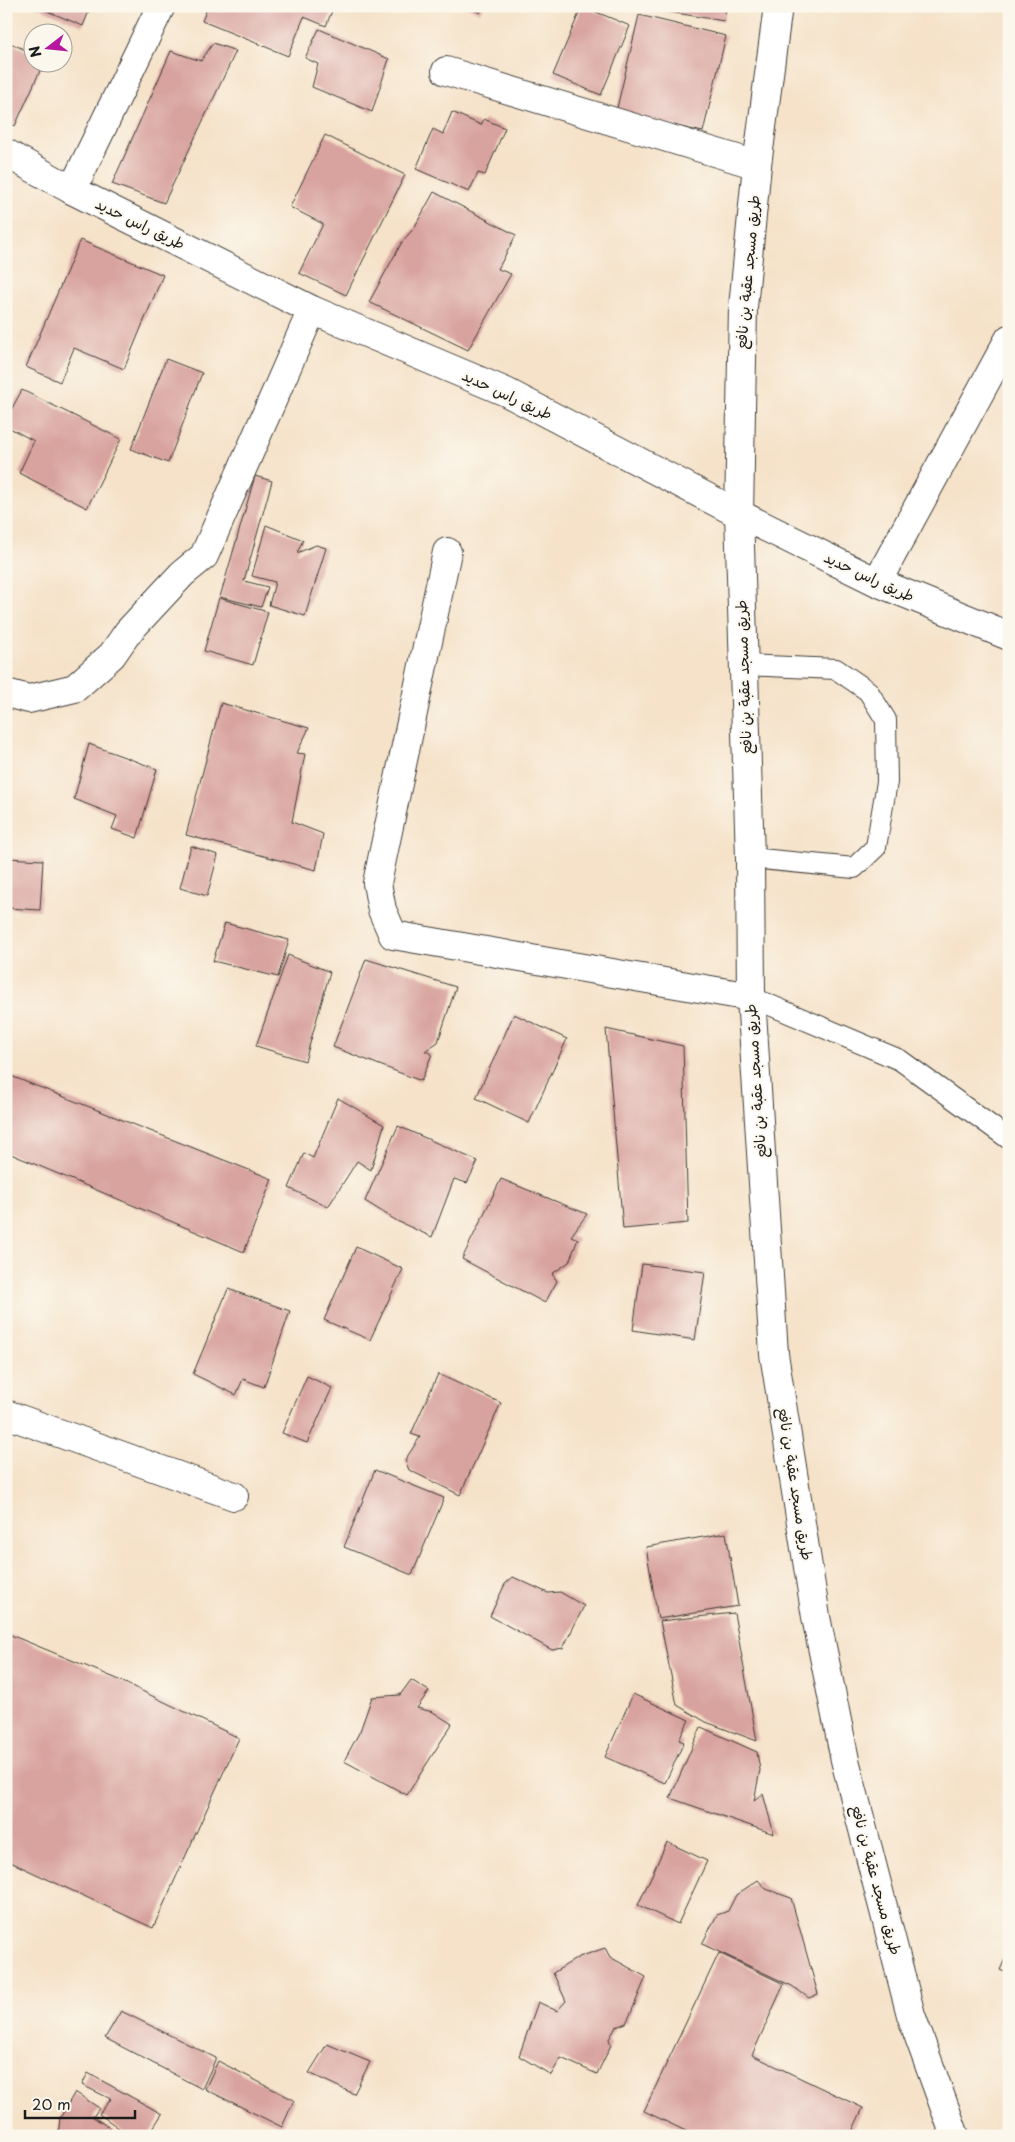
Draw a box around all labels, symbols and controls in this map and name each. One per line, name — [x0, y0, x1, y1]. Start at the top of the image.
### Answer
north arrow — [22, 22, 72, 72]
text: N — [23, 43, 47, 60]
street label: طريق راس حديد — [92, 191, 190, 254]
street label: طريق مسجد عقبة بن نافع — [728, 194, 766, 350]
street label: طريق راس حديد — [459, 363, 557, 425]
street label: طريق راس حديد — [821, 545, 919, 607]
street label: طريق مسجد عقبة بن نافع — [728, 599, 758, 755]
street label: طريق مسجد عقبة بن نافع — [738, 1003, 772, 1159]
street label: طريق مسجد عقبة بن نافع — [772, 1406, 820, 1562]
street label: طريق مسجد عقبة بن نافع — [845, 1802, 909, 1957]
scale bar — [25, 2087, 135, 2119]
text: 20 m — [32, 2092, 71, 2115]

